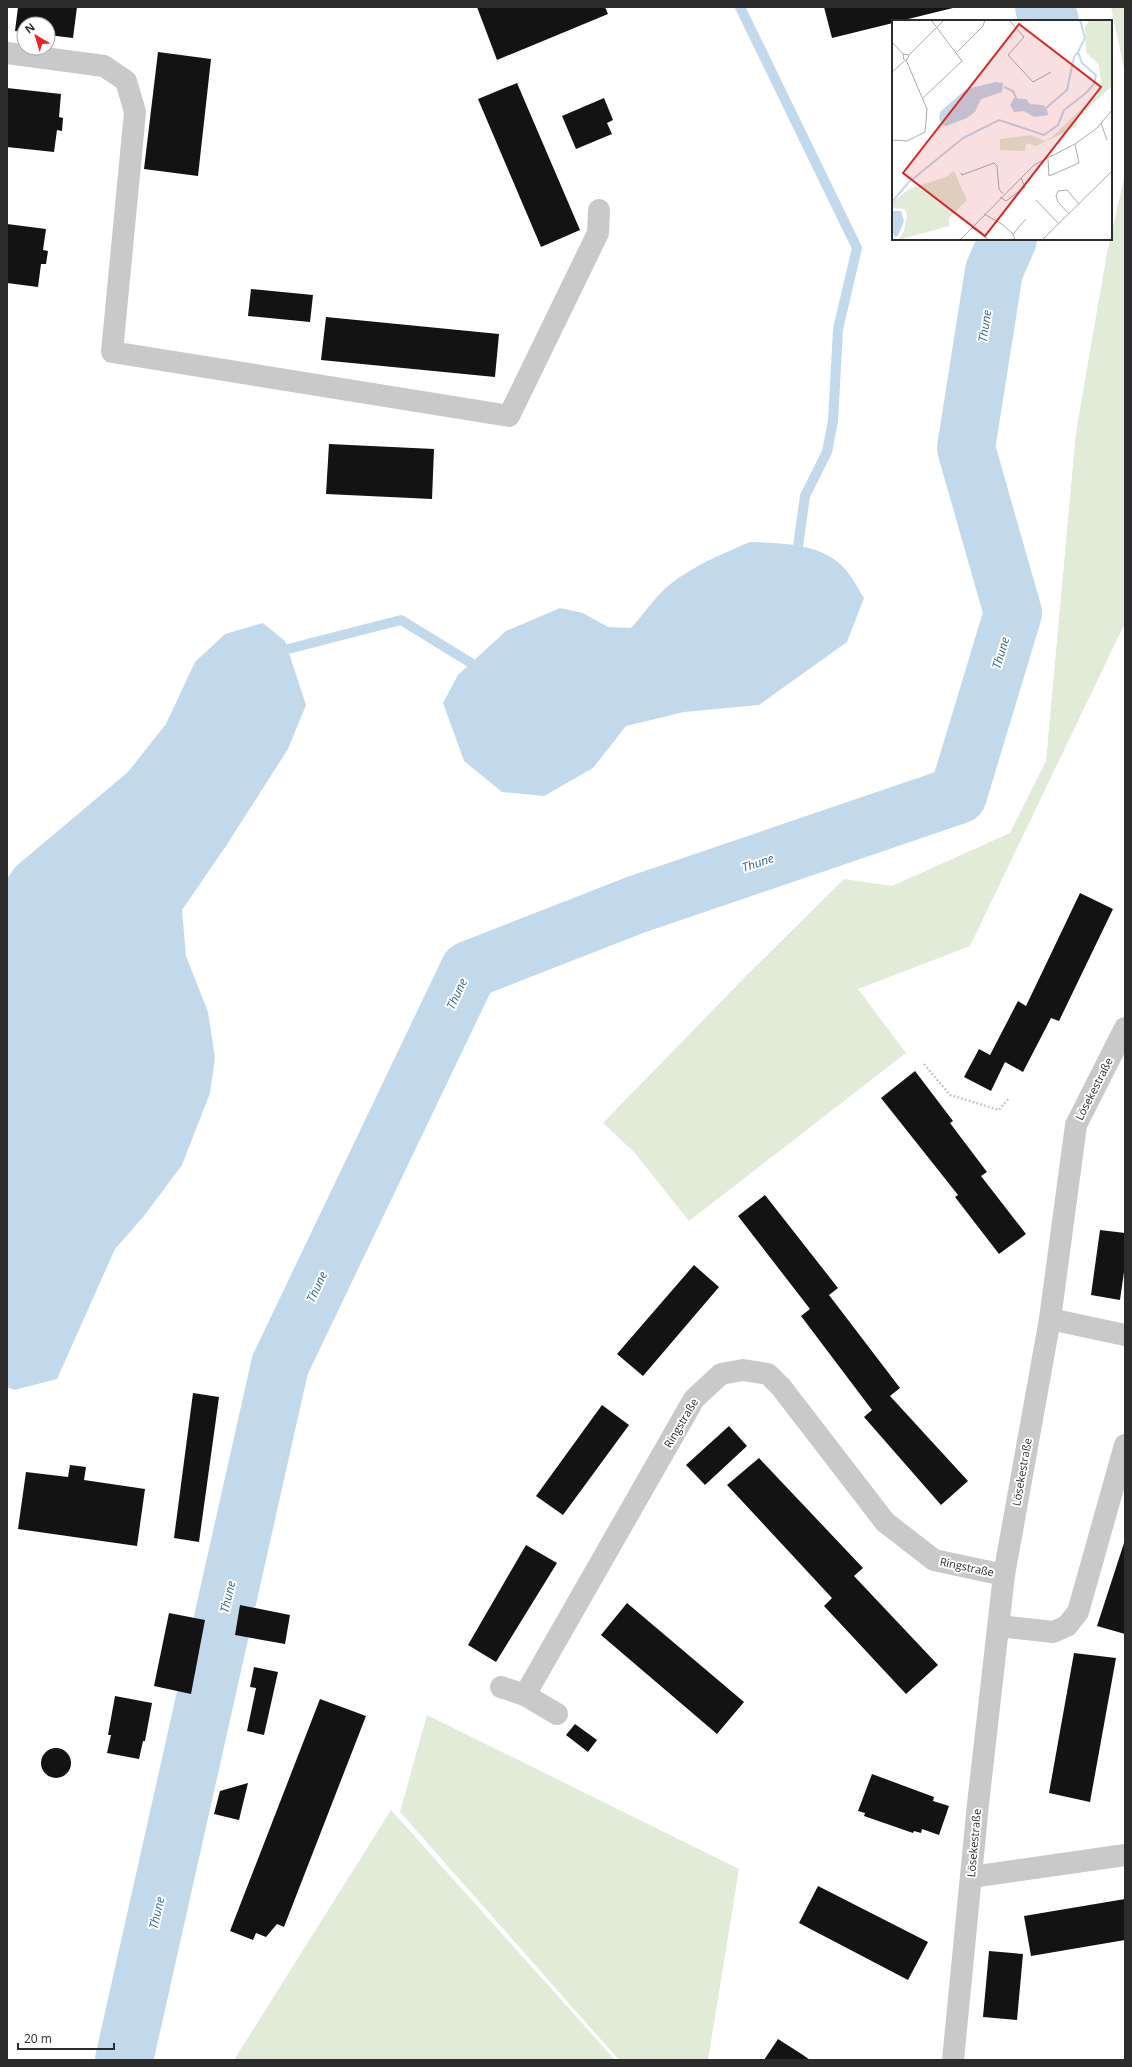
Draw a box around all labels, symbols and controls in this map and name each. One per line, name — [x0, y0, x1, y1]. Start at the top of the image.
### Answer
north arrow — [16, 16, 56, 56]
text: N — [21, 19, 38, 36]
inset map — [892, 20, 1112, 240]
water label: Thune — [974, 308, 995, 343]
water label: Thune — [988, 635, 1013, 671]
water label: Thune — [740, 849, 776, 876]
water label: Thune — [442, 975, 471, 1012]
street label: Lösekestraße — [1071, 1055, 1116, 1123]
water label: Thune — [302, 1268, 331, 1305]
street label: Ringstraße — [660, 1395, 701, 1450]
street label: Lösekestraße — [1008, 1437, 1035, 1507]
street label: Ringstraße — [939, 1553, 996, 1580]
water label: Thune — [216, 1579, 239, 1615]
street label: Lösekestraße — [963, 1808, 984, 1878]
water label: Thune — [145, 1895, 168, 1931]
scale bar — [18, 2025, 114, 2051]
text: 20 m — [24, 2030, 52, 2047]

